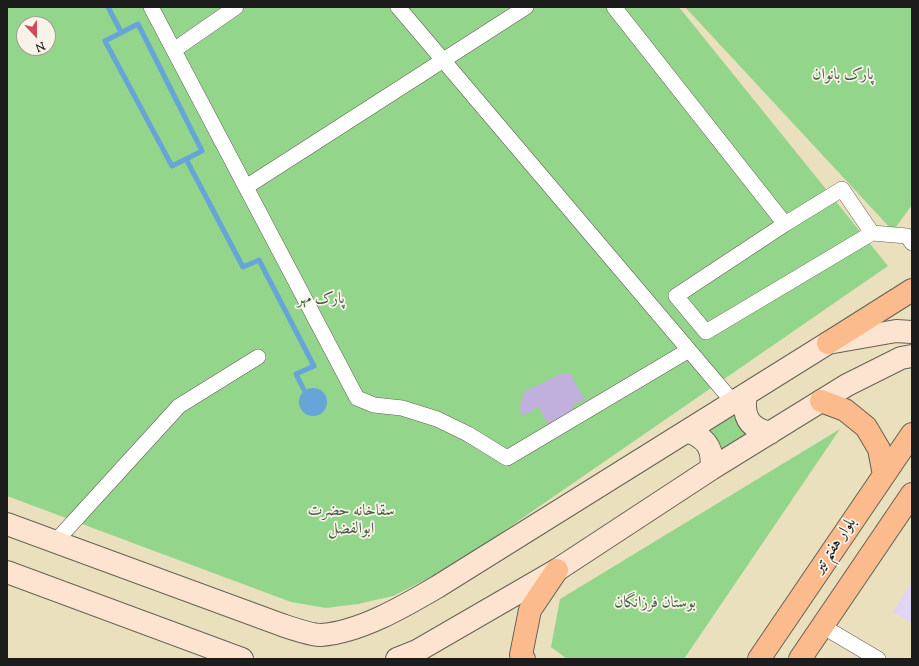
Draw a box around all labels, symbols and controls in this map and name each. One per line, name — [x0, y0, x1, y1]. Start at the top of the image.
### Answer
north arrow — [16, 16, 56, 56]
text: N — [33, 37, 47, 55]
park label: پارک بانوان — [812, 66, 874, 86]
park label: پارک مهر — [297, 290, 345, 310]
park label: سقاخانه حضرت ابوالفضل — [308, 502, 394, 540]
street label: بلوار هفتم تیر — [810, 515, 862, 577]
park label: بوستان فرزانگان — [614, 594, 696, 614]

